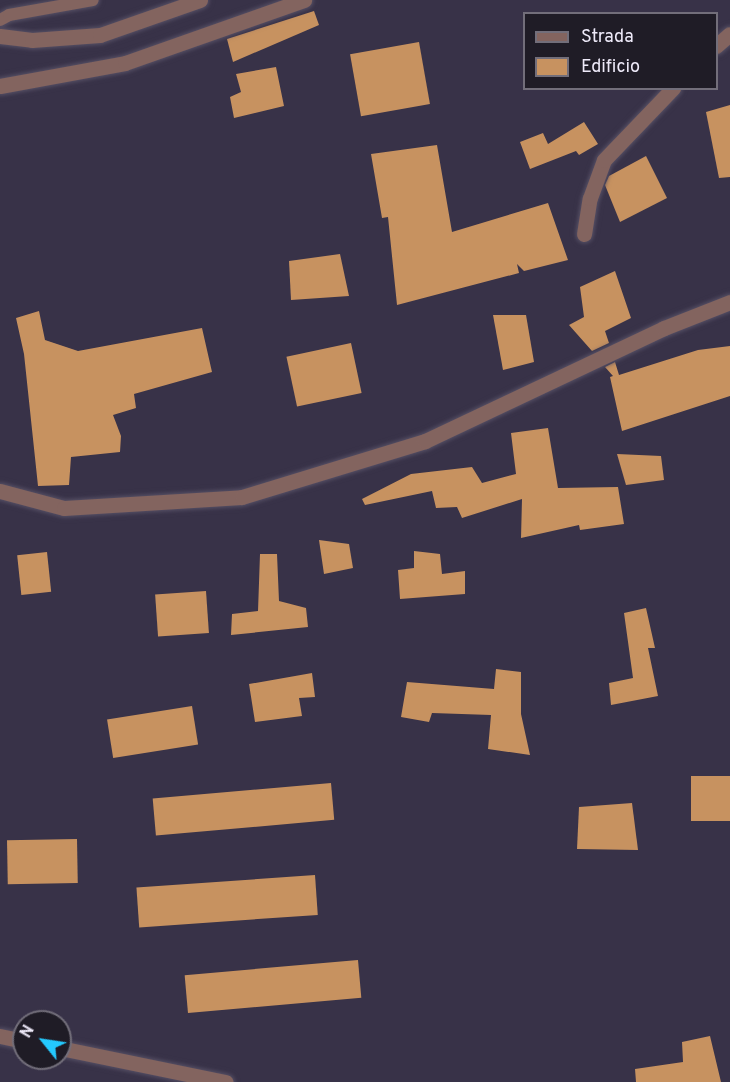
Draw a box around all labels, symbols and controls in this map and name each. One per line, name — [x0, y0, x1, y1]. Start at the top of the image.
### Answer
legend — [523, 12, 718, 90]
text: Strada — [581, 26, 634, 49]
text: Edificio — [581, 56, 640, 79]
north arrow — [12, 1010, 72, 1070]
text: N — [17, 1022, 40, 1042]

